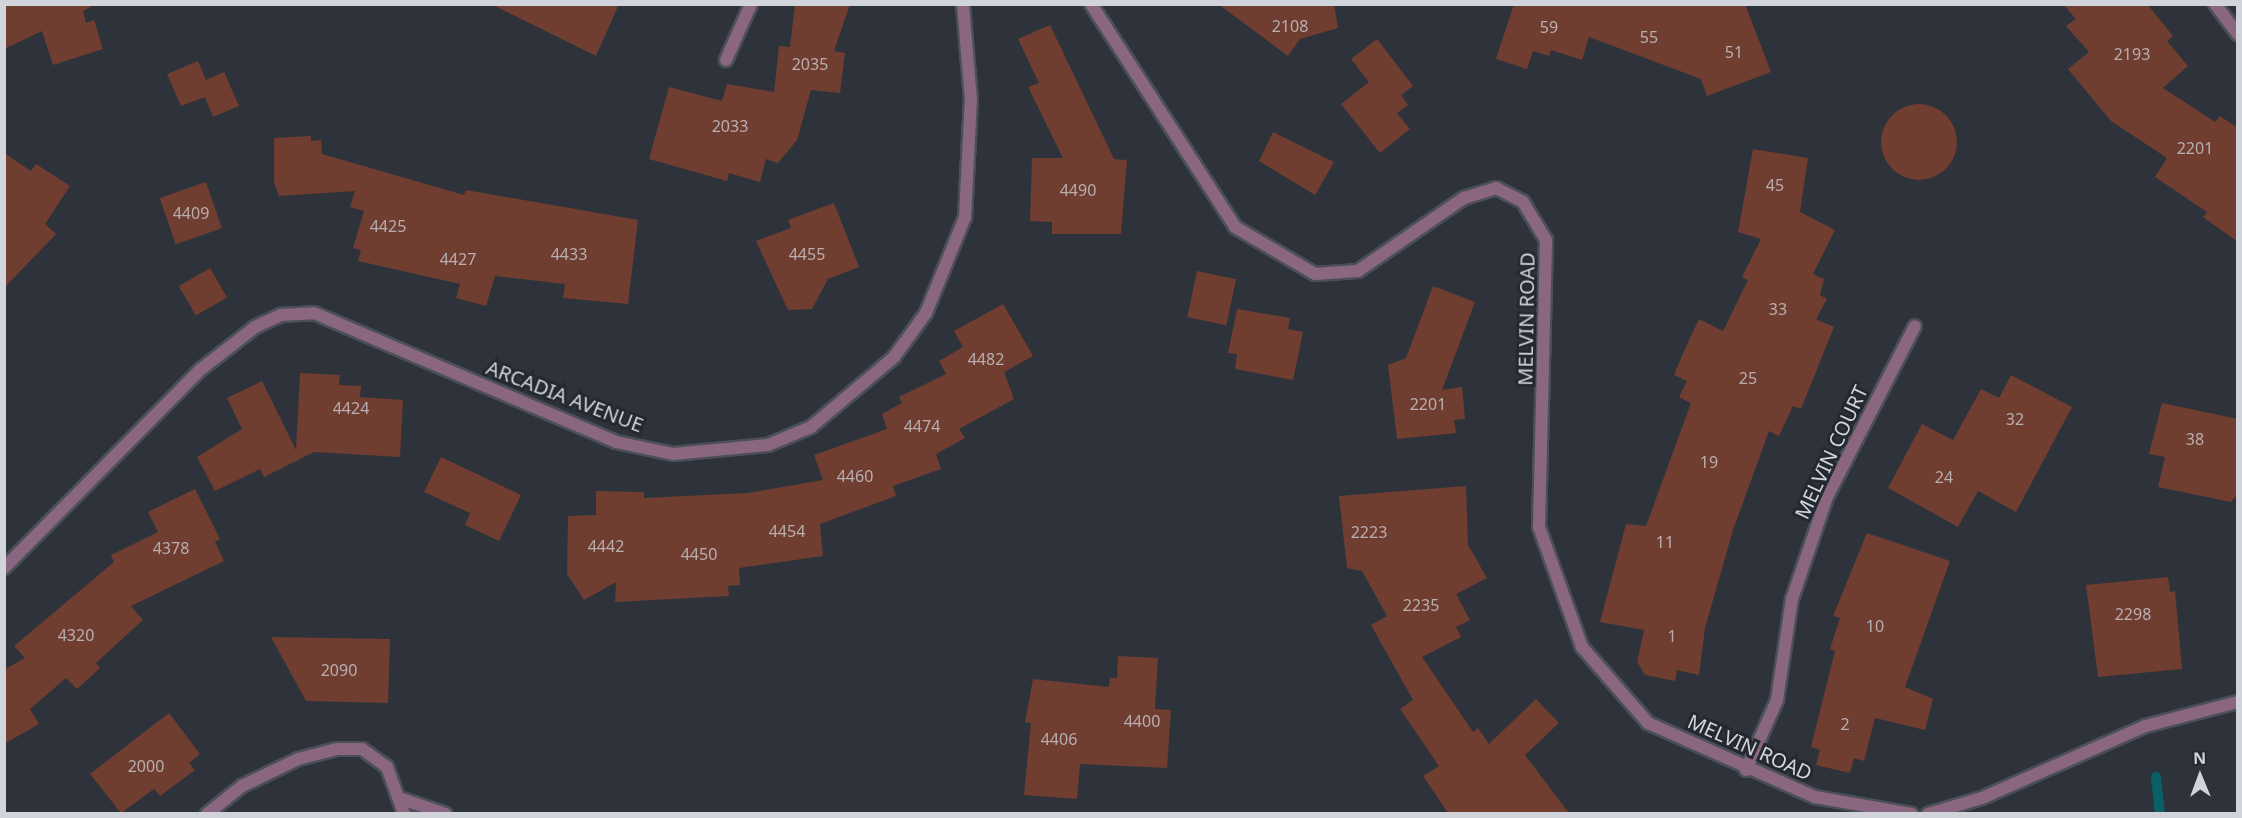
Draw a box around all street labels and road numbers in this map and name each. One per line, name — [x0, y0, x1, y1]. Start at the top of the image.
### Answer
street label: MELVIN ROAD — [1513, 252, 1539, 386]
street label: ARCADIA AVENUE — [483, 355, 647, 437]
street label: MELVIN COURT — [1790, 381, 1872, 523]
street label: MELVIN ROAD — [1684, 709, 1816, 785]

